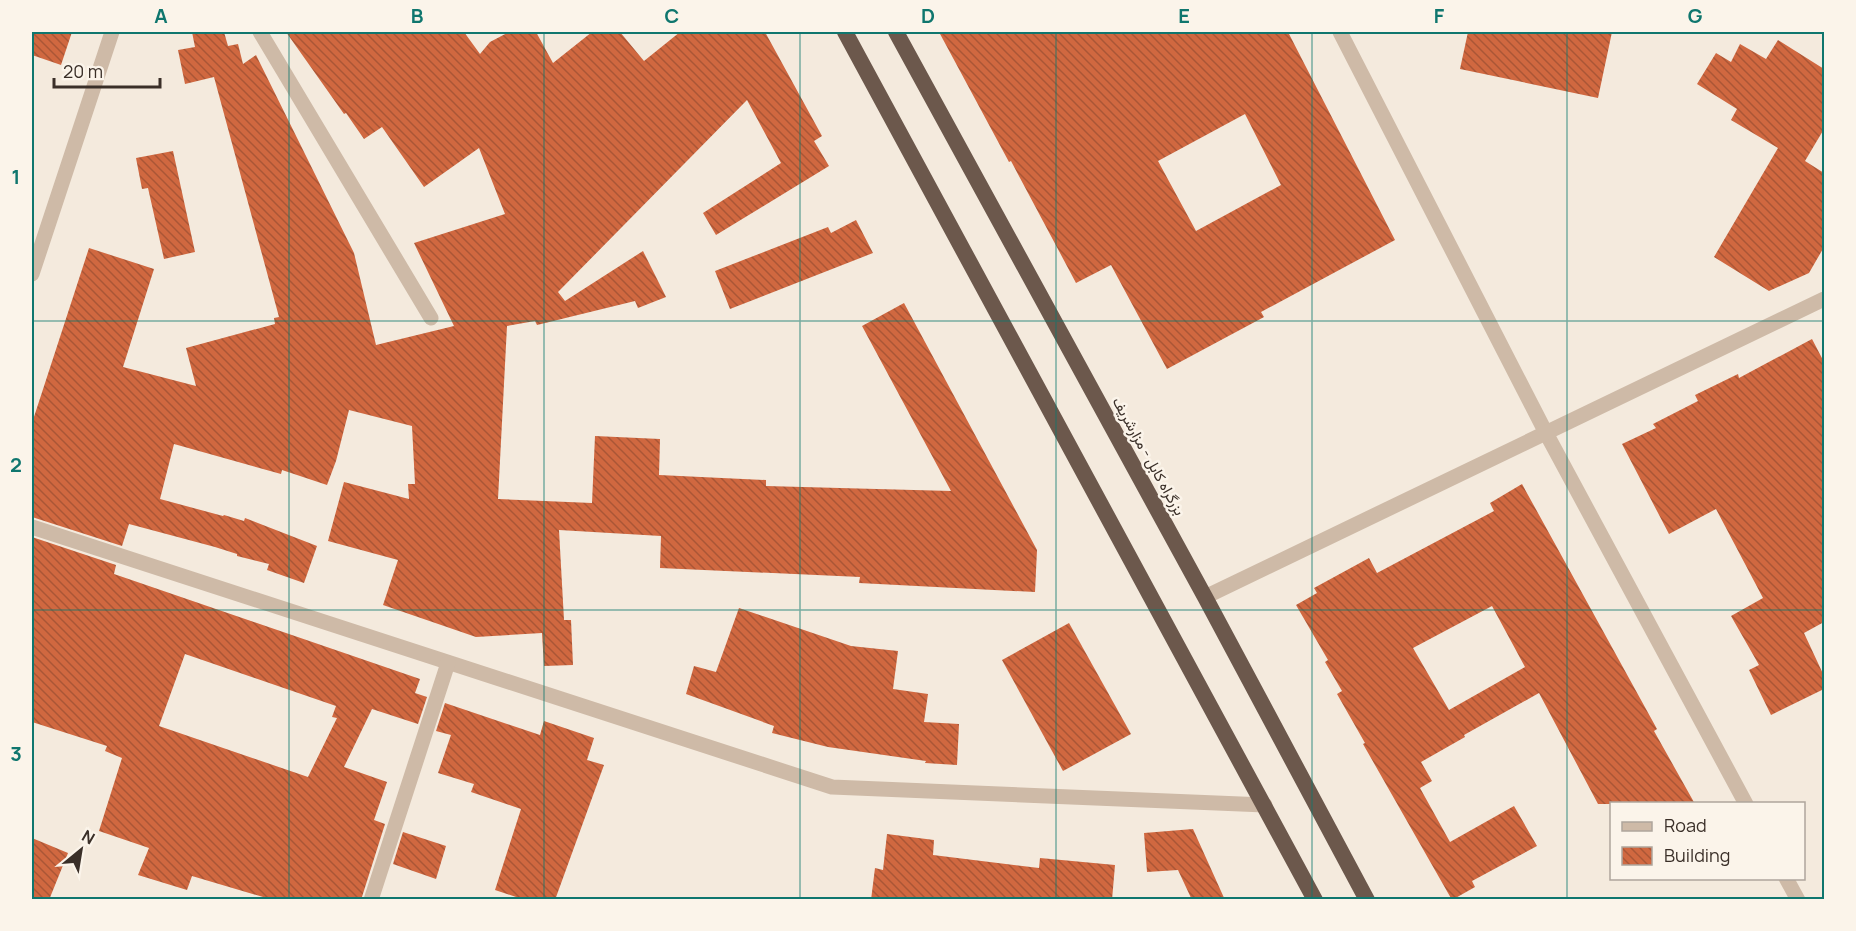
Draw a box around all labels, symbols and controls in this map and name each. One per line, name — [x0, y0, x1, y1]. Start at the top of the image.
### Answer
text: A — [154, 2, 168, 29]
text: B — [411, 2, 424, 29]
text: C — [665, 2, 679, 29]
text: D — [921, 2, 935, 29]
text: E — [1178, 2, 1190, 29]
text: F — [1434, 2, 1445, 29]
text: G — [1688, 2, 1703, 29]
scale bar — [54, 51, 160, 89]
text: 20 m — [63, 59, 103, 83]
text: 1 — [12, 163, 20, 190]
street label: بزرگراه کابل - مزارشریف — [1108, 393, 1190, 519]
text: 2 — [10, 451, 22, 478]
text: 3 — [10, 740, 22, 767]
legend — [1610, 802, 1805, 880]
text: Road — [1664, 813, 1707, 837]
north arrow — [51, 820, 111, 880]
text: N — [78, 825, 99, 849]
text: Building — [1664, 843, 1730, 867]

